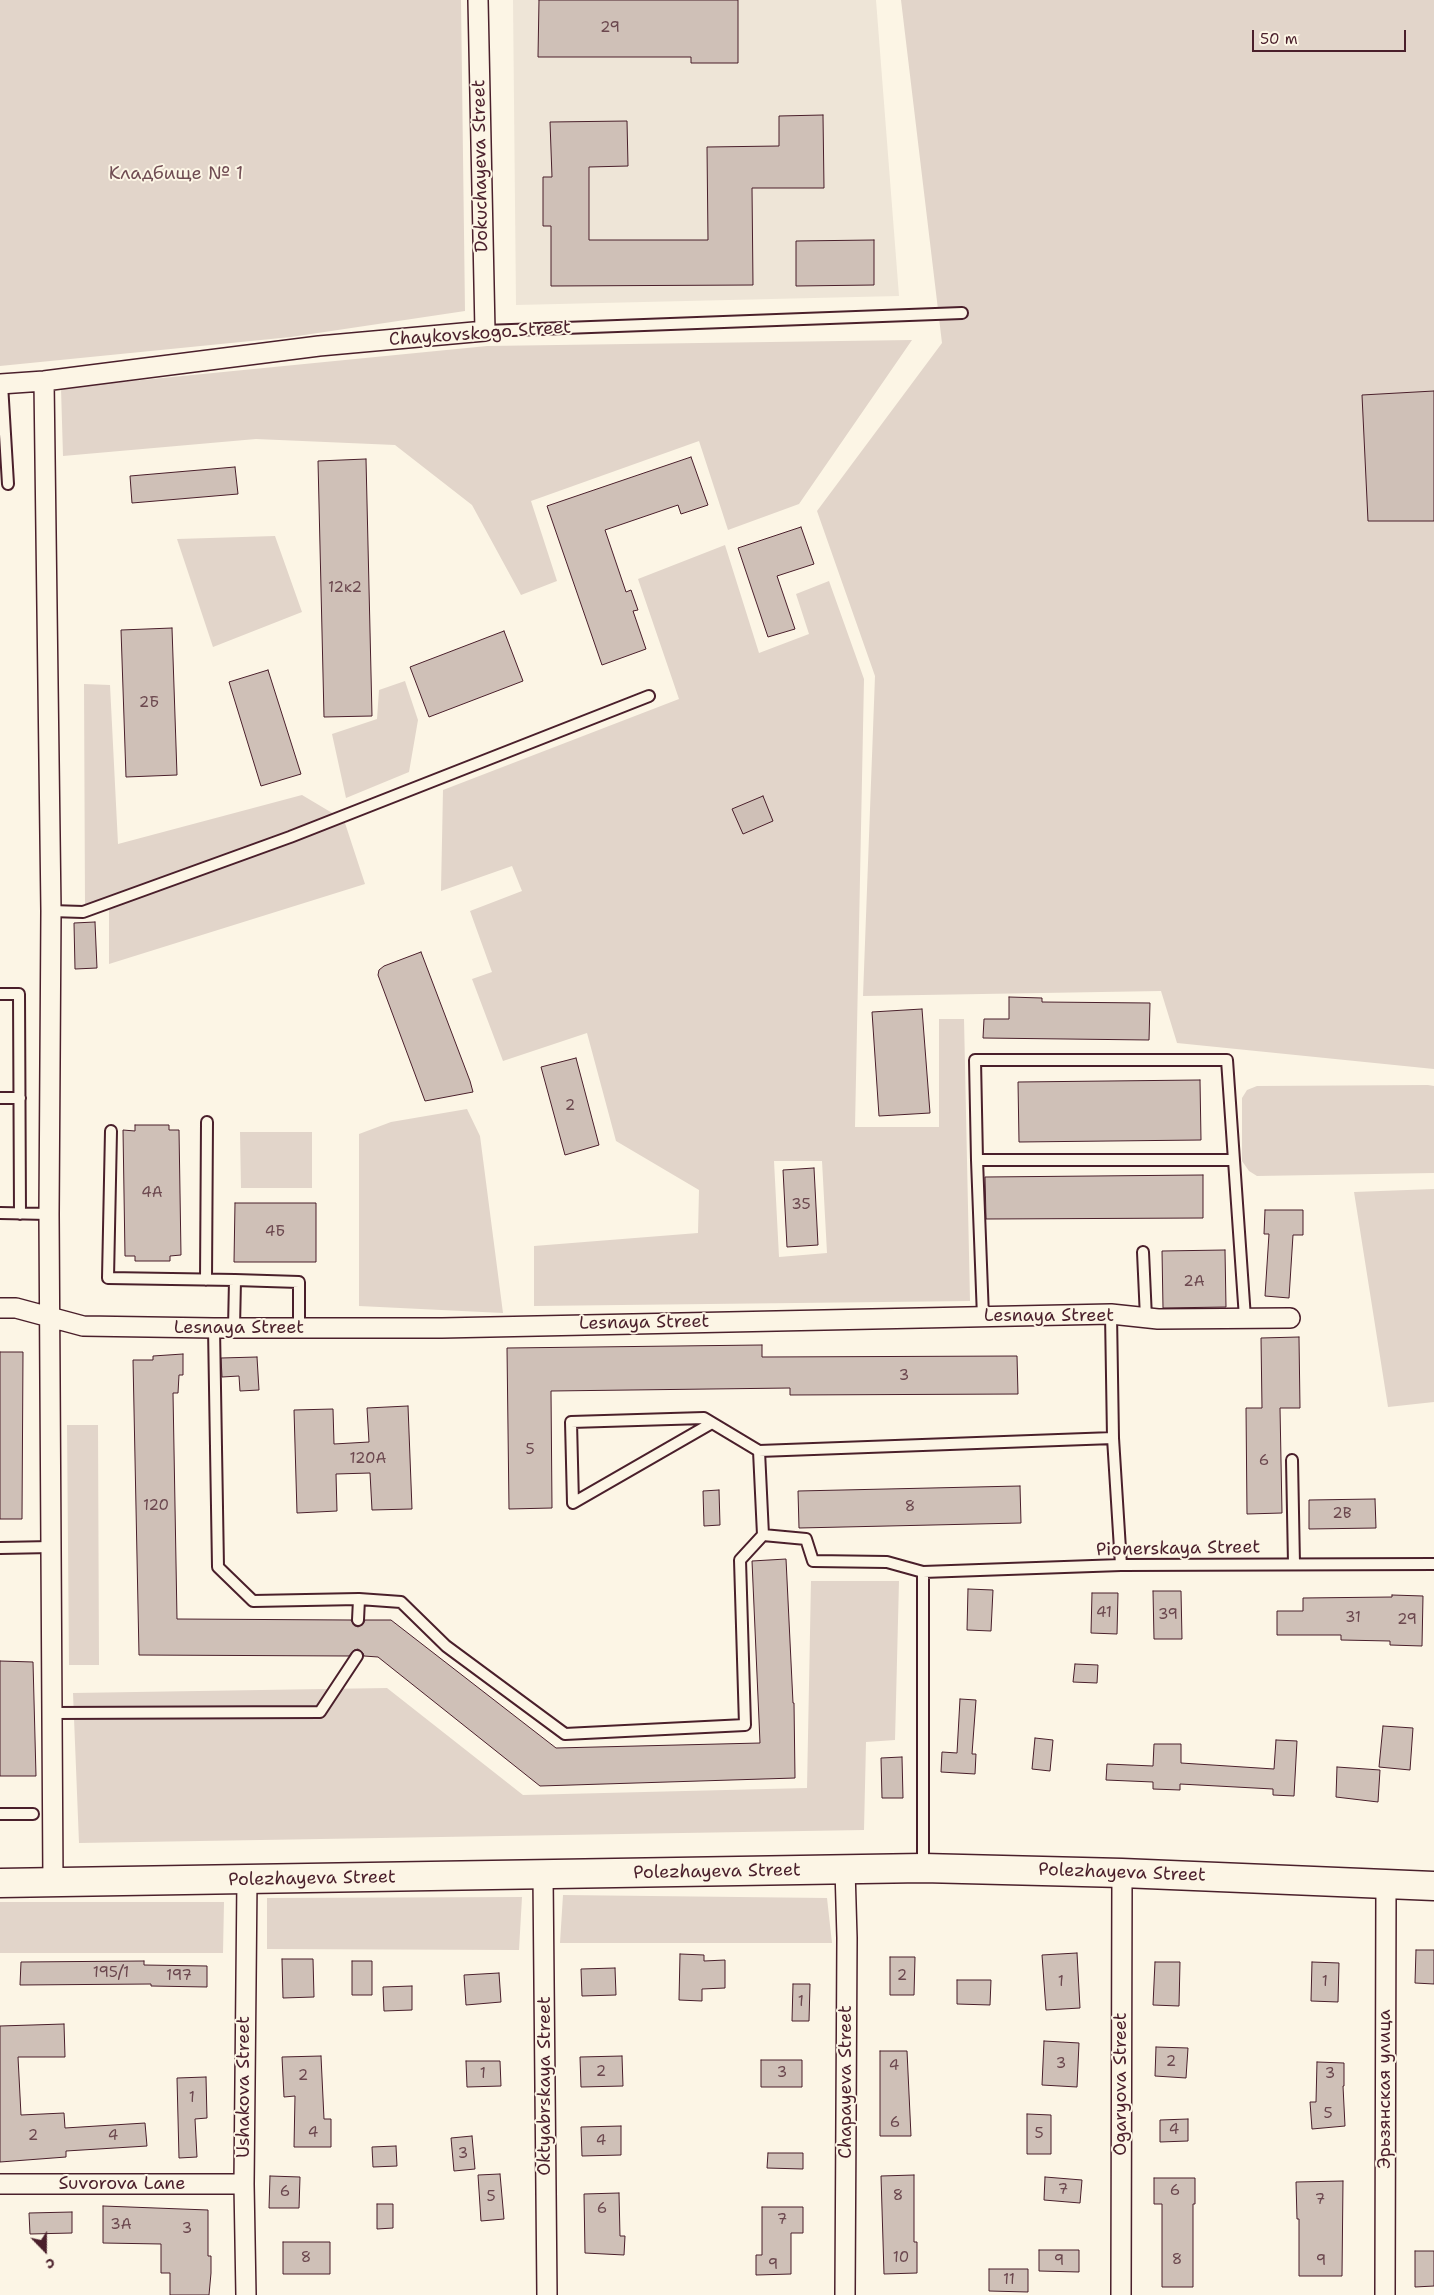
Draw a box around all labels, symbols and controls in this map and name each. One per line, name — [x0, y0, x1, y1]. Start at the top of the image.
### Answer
house number: 29 — [600, 19, 620, 37]
scale bar — [1254, 20, 1408, 52]
text: 50 m — [1260, 29, 1298, 49]
street label: Dokuchayeva Street — [469, 79, 493, 253]
park label: Кладбище № 1 — [109, 163, 243, 185]
street label: Chaykovskogo Street — [388, 317, 572, 351]
house number: 12к2 — [328, 579, 362, 597]
house number: 2Б — [139, 694, 159, 712]
house number: 2 — [565, 1097, 575, 1115]
house number: 4А — [141, 1184, 163, 1202]
house number: 35 — [791, 1196, 811, 1214]
house number: 4Б — [265, 1223, 285, 1241]
house number: 2А — [1183, 1273, 1205, 1291]
street label: Lesnaya Street — [984, 1305, 1114, 1327]
street label: Lesnaya Street — [579, 1311, 709, 1335]
street label: Lesnaya Street — [174, 1317, 304, 1339]
house number: 3 — [899, 1367, 909, 1385]
house number: 5 — [525, 1441, 535, 1459]
house number: 120А — [350, 1450, 386, 1468]
house number: 6 — [1259, 1452, 1269, 1470]
house number: 120 — [143, 1497, 169, 1515]
house number: 8 — [905, 1498, 915, 1516]
house number: 2В — [1332, 1505, 1352, 1523]
street label: Pionerskaya Street — [1096, 1537, 1260, 1561]
house number: 41 — [1096, 1604, 1112, 1622]
house number: 39 — [1158, 1606, 1178, 1624]
house number: 31 — [1345, 1609, 1361, 1627]
house number: 29 — [1397, 1611, 1417, 1629]
street label: Polezhayeva Street — [1038, 1859, 1206, 1887]
street label: Polezhayeva Street — [633, 1860, 801, 1884]
street label: Polezhayeva Street — [228, 1867, 396, 1891]
house number: 195/1 — [93, 1964, 129, 1982]
house number: 197 — [166, 1967, 192, 1985]
house number: 2 — [897, 1967, 907, 1985]
house number: 1 — [1058, 1973, 1064, 1991]
house number: 1 — [1322, 1973, 1328, 1991]
house number: 1 — [798, 1993, 804, 2011]
street label: Oktyabrskaya Street — [534, 1996, 556, 2176]
street label: Chapayeva Street — [835, 2005, 857, 2159]
street label: Эрьзянская улица — [1374, 2009, 1396, 2169]
street label: Ogaryova Street — [1110, 2012, 1132, 2156]
street label: Ushakova Street — [233, 2016, 255, 2158]
house number: 2 — [1166, 2053, 1176, 2071]
house number: 3 — [1056, 2055, 1066, 2073]
house number: 4 — [889, 2057, 899, 2075]
house number: 2 — [596, 2063, 606, 2081]
house number: 3 — [777, 2064, 787, 2082]
house number: 1 — [480, 2065, 486, 2083]
house number: 3 — [1325, 2065, 1335, 2083]
house number: 2 — [298, 2067, 308, 2085]
house number: 1 — [189, 2089, 195, 2107]
house number: 5 — [1323, 2105, 1333, 2123]
house number: 6 — [890, 2114, 900, 2132]
house number: 4 — [1169, 2121, 1179, 2139]
house number: 4 — [308, 2124, 318, 2142]
house number: 5 — [1034, 2125, 1044, 2143]
house number: 2 — [28, 2127, 38, 2145]
house number: 4 — [108, 2127, 118, 2145]
house number: 4 — [596, 2132, 606, 2150]
house number: 3 — [458, 2145, 468, 2163]
street label: Suvorova Lane — [58, 2173, 186, 2195]
house number: 7 — [1058, 2181, 1068, 2199]
house number: 6 — [1170, 2182, 1180, 2200]
house number: 6 — [280, 2183, 290, 2201]
house number: 8 — [893, 2187, 903, 2205]
house number: 5 — [486, 2188, 496, 2206]
house number: 7 — [1315, 2191, 1325, 2209]
house number: 6 — [597, 2200, 607, 2218]
house number: 7 — [777, 2211, 787, 2229]
house number: 3А — [110, 2216, 132, 2234]
house number: 3 — [182, 2220, 192, 2238]
north arrow — [20, 2225, 70, 2275]
house number: 8 — [301, 2249, 311, 2267]
house number: 10 — [893, 2249, 909, 2267]
house number: 8 — [1172, 2251, 1182, 2269]
house number: 9 — [1054, 2252, 1064, 2270]
house number: 9 — [1316, 2252, 1326, 2270]
text: С — [43, 2254, 58, 2274]
house number: 9 — [768, 2256, 778, 2274]
house number: 11 — [1003, 2271, 1015, 2289]

